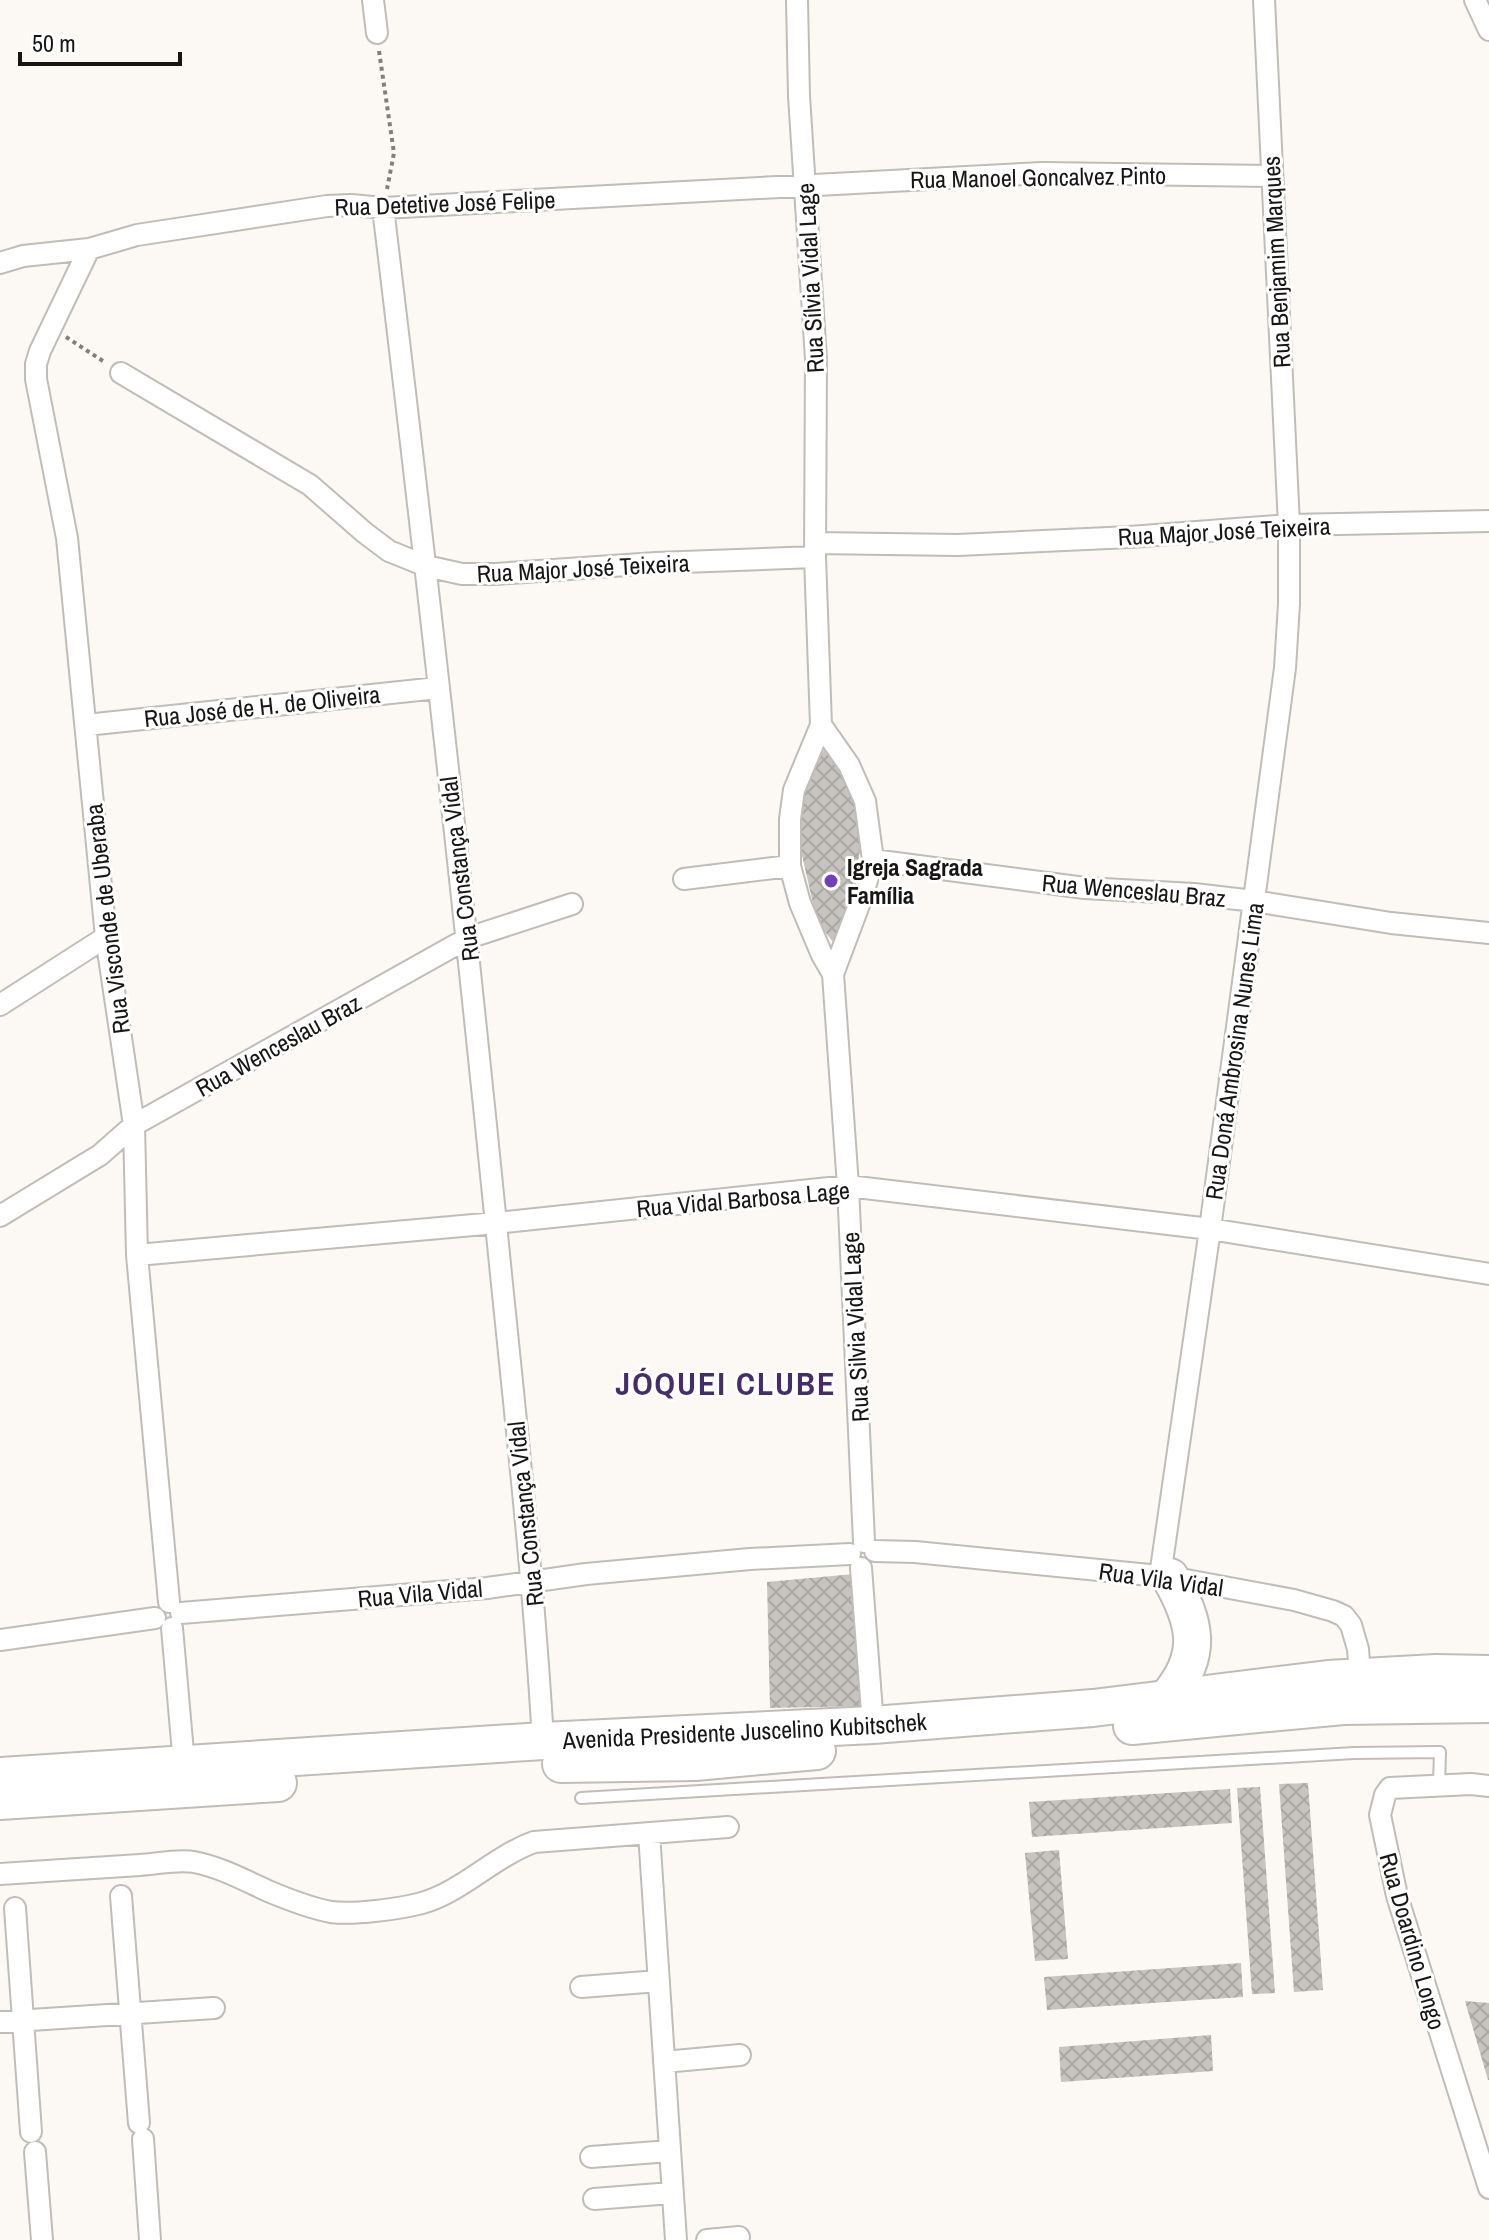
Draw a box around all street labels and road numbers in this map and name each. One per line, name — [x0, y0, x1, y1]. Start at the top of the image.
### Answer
street label: Rua Benjamim Marques — [1254, 155, 1298, 369]
street label: Rua Manoel Goncalvez Pinto — [910, 159, 1166, 195]
street label: Rua Sílvia Vidal Lage — [789, 182, 831, 374]
street label: Rua Detetive José Felipe — [334, 183, 556, 223]
street label: Rua Major José Teixeira — [1117, 509, 1331, 553]
street label: Rua Major José Teixeira — [476, 546, 690, 590]
street label: Rua José de H. de Oliveira — [142, 678, 382, 734]
street label: Rua Constança Vidal — [432, 775, 486, 963]
street label: Rua Visconde de Uberaba — [77, 802, 137, 1036]
street label: Rua Wenceslau Braz — [1041, 866, 1227, 914]
street label: Rua Doná Ambrosina Nunes Lima — [1197, 900, 1271, 1202]
street label: Rua Wenceslau Braz — [190, 986, 367, 1104]
street label: Rua Vidal Barbosa Lage — [635, 1174, 851, 1224]
street label: Rua Silvia Vidal Lage — [834, 1231, 876, 1423]
street label: Rua Constança Vidal — [499, 1420, 551, 1608]
street label: Rua Vila Vidal — [1097, 1554, 1225, 1604]
street label: Rua Vila Vidal — [356, 1572, 484, 1614]
street label: Avenida Presidente Juscelino Kubitschek — [561, 1705, 928, 1756]
street label: Rua Doardino Longo — [1372, 1849, 1454, 2033]

